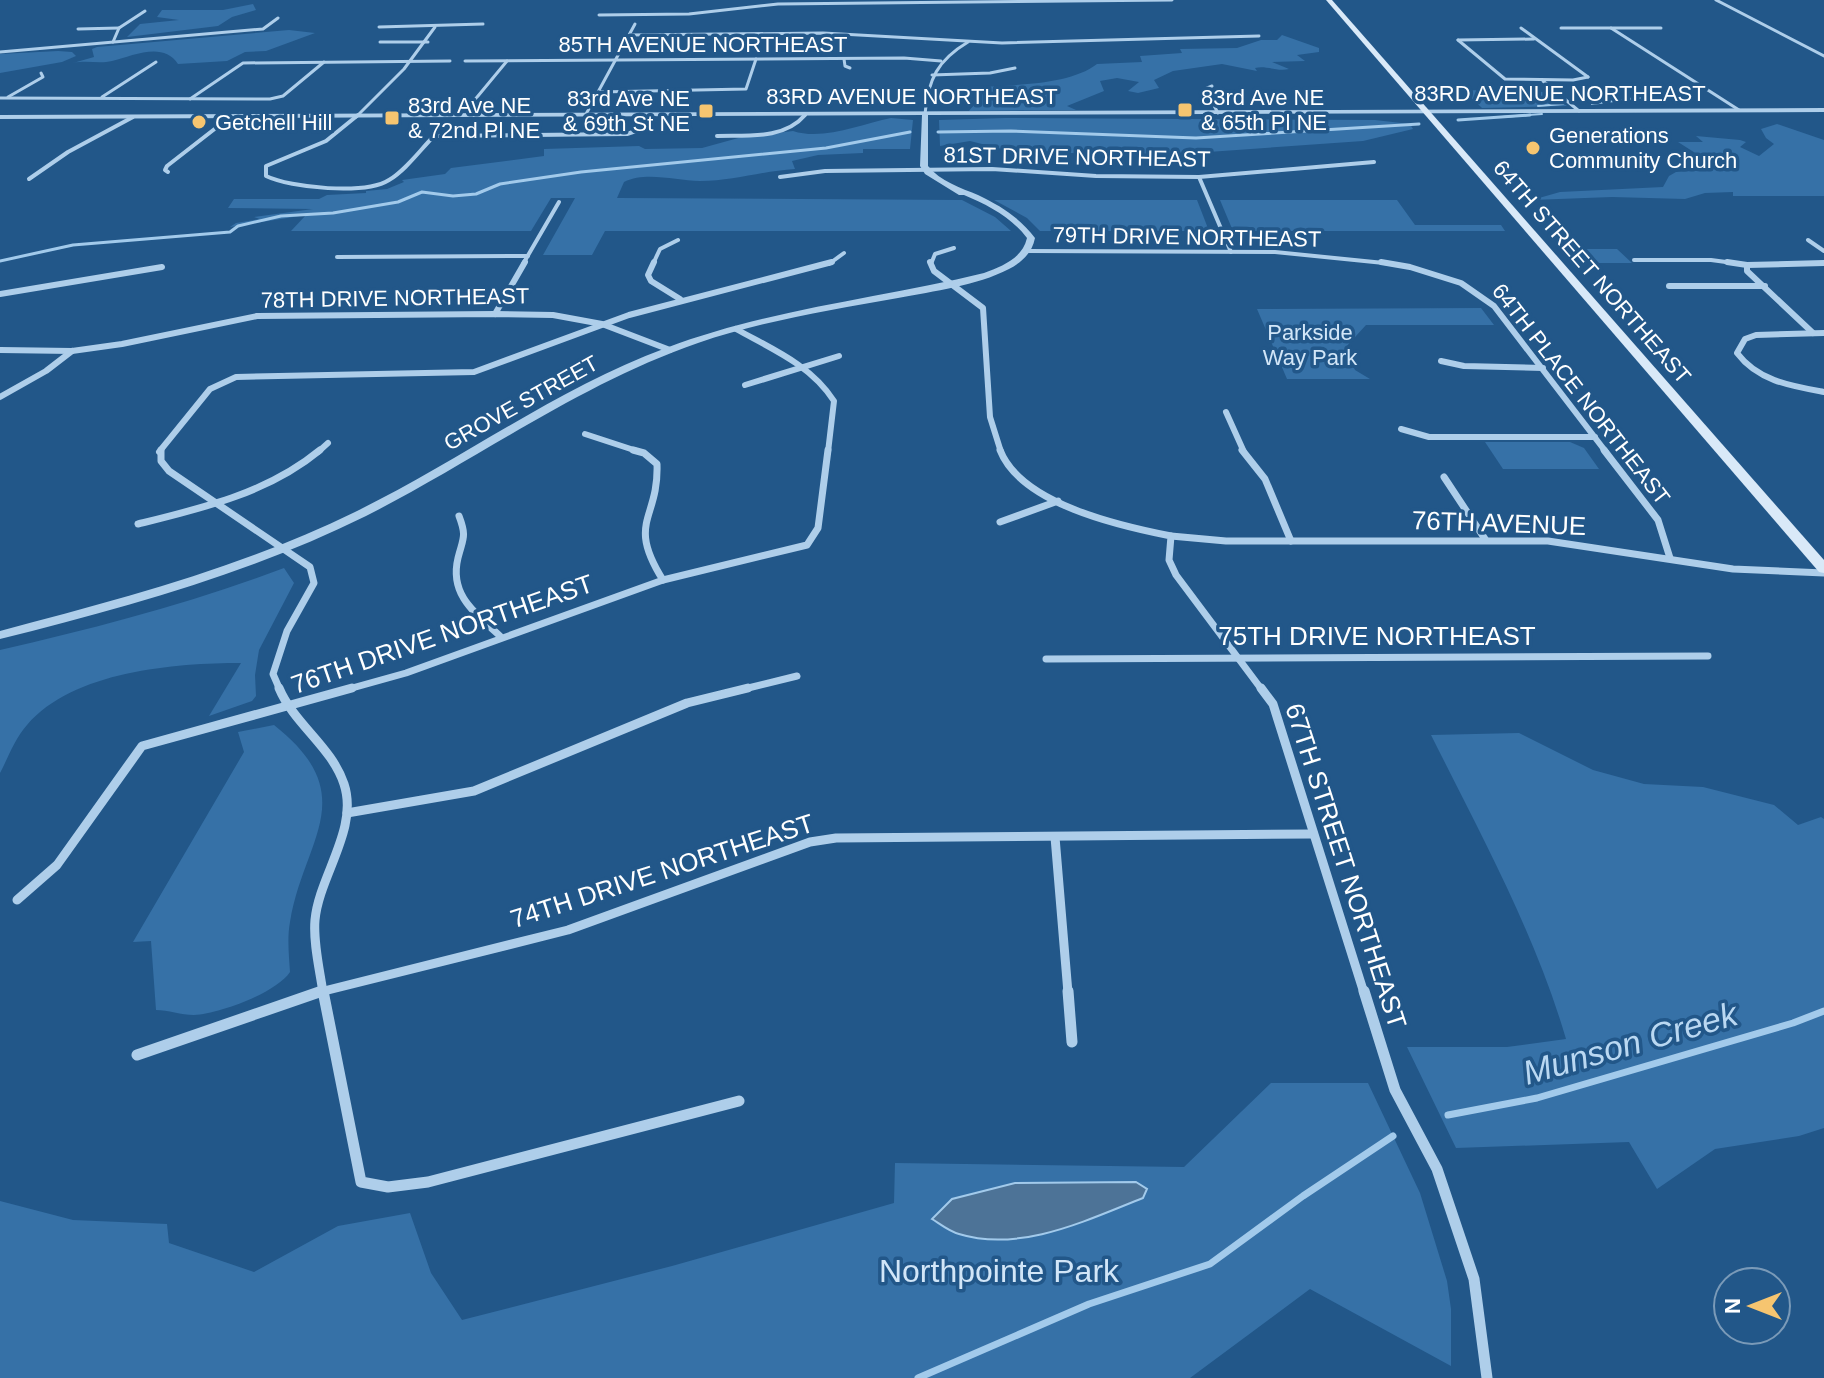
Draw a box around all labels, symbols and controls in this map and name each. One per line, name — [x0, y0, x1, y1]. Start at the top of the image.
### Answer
street label: 85TH AVENUE NORTHEAST — [559, 32, 847, 57]
street label: 83RD AVENUE NORTHEAST — [1414, 81, 1706, 106]
street label: 83RD AVENUE NORTHEAST — [766, 84, 1058, 109]
place label: 83rd Ave NE & 65th Pl NE — [1201, 85, 1327, 135]
place label: 83rd Ave NE & 69th St NE — [563, 86, 690, 136]
place label: 83rd Ave NE & 72nd Pl NE — [408, 93, 540, 143]
marker: 83rd Ave NE & 65th Pl NE — [1176, 101, 1194, 119]
marker: 83rd Ave NE & 69th St NE — [697, 102, 715, 120]
marker: 83rd Ave NE & 72nd Pl NE — [383, 109, 401, 127]
place label: Getchell Hill — [215, 110, 332, 135]
marker: Getchell Hill — [190, 113, 208, 131]
place label: Generations Community Church — [1549, 123, 1737, 173]
marker: Generations Community Church — [1524, 139, 1542, 157]
street label: 81ST DRIVE NORTHEAST — [943, 142, 1211, 172]
street label: 64TH STREET NORTHEAST — [1488, 155, 1696, 389]
street label: 79TH DRIVE NORTHEAST — [1053, 222, 1321, 252]
street label: 64TH PLACE NORTHEAST — [1487, 279, 1675, 509]
street label: 78TH DRIVE NORTHEAST — [261, 283, 529, 313]
park label: Parkside Way Park — [1263, 320, 1358, 370]
street label: GROVE STREET — [440, 350, 602, 456]
street label: 76TH AVENUE — [1411, 505, 1587, 541]
street label: 76TH DRIVE NORTHEAST — [287, 568, 597, 700]
street label: 75TH DRIVE NORTHEAST — [1218, 621, 1536, 651]
street label: 67TH STREET NORTHEAST — [1279, 700, 1413, 1032]
street label: 74TH DRIVE NORTHEAST — [506, 808, 818, 934]
water label: Munson Creek — [1518, 994, 1743, 1092]
park label: Northpointe Park — [879, 1253, 1120, 1289]
north arrow — [1712, 1266, 1792, 1346]
text: N — [1720, 1298, 1745, 1314]

